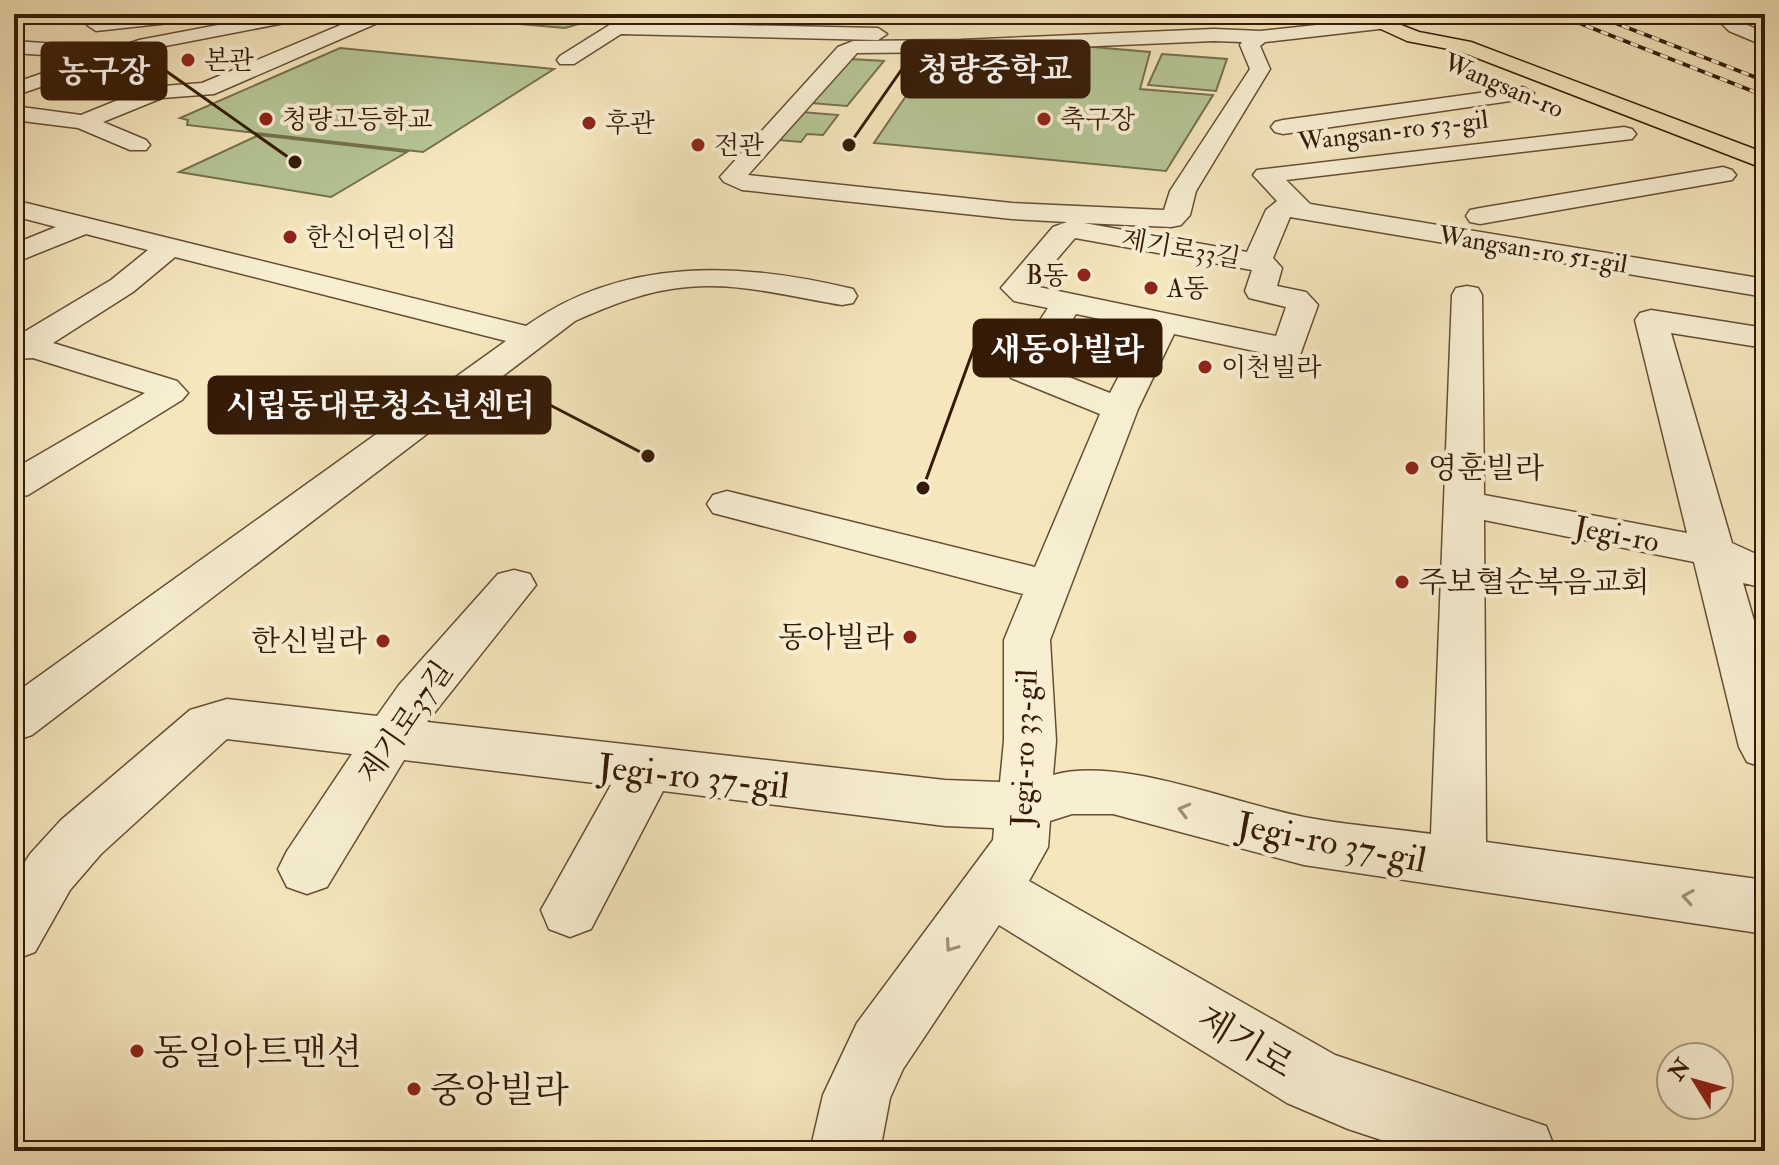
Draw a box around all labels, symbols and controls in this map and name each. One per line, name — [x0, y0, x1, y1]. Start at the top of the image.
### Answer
callout: 청량중학교 — [902, 41, 1089, 97]
callout: 농구장 — [42, 43, 166, 99]
place label: 본관 — [204, 45, 254, 77]
street label: Wangsan-ro — [1438, 46, 1568, 125]
text: 청량중학교 — [918, 50, 1072, 90]
marker: 본관 — [179, 51, 197, 69]
text: 농구장 — [58, 52, 150, 92]
street label: Wangsan-ro 53-gil — [1295, 103, 1490, 159]
place label: 청량고등학교 — [282, 104, 433, 136]
place label: 축구장 — [1060, 104, 1135, 136]
place label: 후관 — [605, 108, 655, 140]
marker: 청량고등학교 — [257, 110, 275, 128]
marker: 축구장 — [1035, 110, 1053, 128]
marker: 후관 — [580, 114, 598, 132]
place label: 전관 — [714, 130, 764, 162]
marker: 전관 — [689, 136, 707, 154]
street label: Wangsan-ro 51-gil — [1435, 219, 1630, 281]
place label: 한신어린이집 — [306, 222, 457, 254]
street label: 제기로33길 — [1119, 223, 1243, 275]
marker: 한신어린이집 — [281, 228, 299, 246]
place label: B동 — [1026, 260, 1068, 292]
marker: B동 — [1075, 266, 1093, 284]
place label: A동 — [1166, 273, 1209, 305]
marker: A동 — [1142, 279, 1160, 297]
callout: 새동아빌라 — [974, 320, 1161, 376]
text: 새동아빌라 — [990, 330, 1144, 370]
place label: 이천빌라 — [1221, 352, 1322, 384]
marker: 이천빌라 — [1196, 358, 1214, 376]
callout: 시립동대문청소년센터 — [209, 377, 550, 433]
text: 시립동대문청소년센터 — [225, 386, 535, 426]
place label: 영훈빌라 — [1428, 450, 1544, 487]
marker: 영훈빌라 — [1403, 459, 1421, 477]
street label: Jegi-ro — [1571, 508, 1662, 561]
place label: 주보혈순복음교회 — [1418, 564, 1650, 601]
marker: 주보혈순복음교회 — [1393, 573, 1411, 591]
place label: 동아빌라 — [778, 619, 894, 656]
place label: 한신빌라 — [251, 623, 367, 660]
marker: 동아빌라 — [901, 628, 919, 646]
marker: 한신빌라 — [374, 632, 392, 650]
street label: 제기로37길 — [350, 654, 461, 791]
street label: Jegi-ro 33-gil — [1003, 668, 1046, 828]
street label: Jegi-ro 37-gil — [595, 744, 792, 809]
street label: Jegi-ro 37-gil — [1232, 802, 1430, 883]
one-way arrow — [1177, 803, 1191, 820]
one-way arrow — [1681, 889, 1694, 906]
one-way arrow — [946, 937, 961, 951]
street label: 제기로 — [1189, 996, 1302, 1089]
place label: 동일아트맨션 — [153, 1030, 362, 1075]
north arrow — [1655, 1041, 1735, 1121]
marker: 동일아트맨션 — [128, 1042, 146, 1060]
text: N — [1662, 1053, 1697, 1087]
place label: 중앙빌라 — [430, 1068, 569, 1113]
marker: 중앙빌라 — [405, 1080, 423, 1098]

